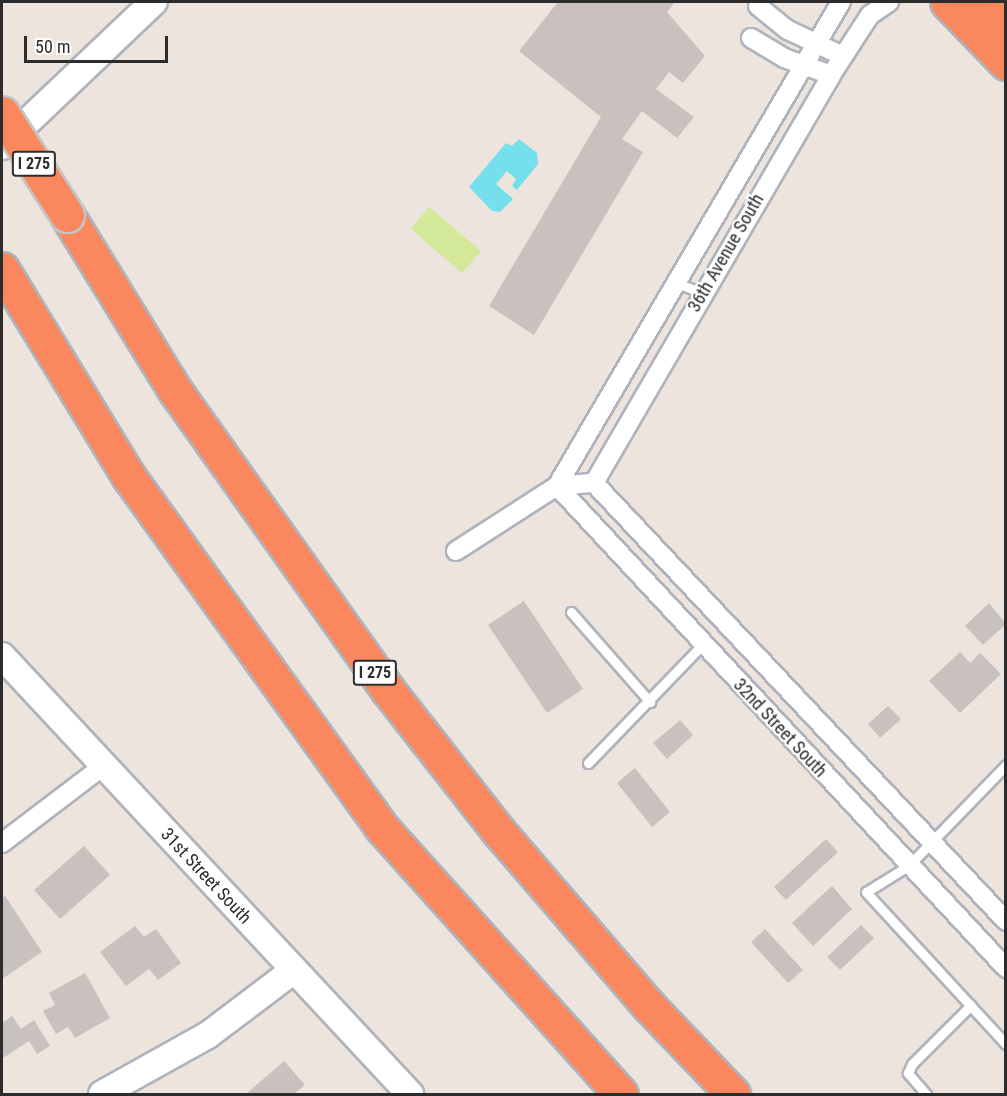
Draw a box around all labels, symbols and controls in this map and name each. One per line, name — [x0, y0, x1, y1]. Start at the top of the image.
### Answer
scale bar — [27, 24, 171, 62]
text: 50 m — [35, 36, 70, 57]
road number: I 275 — [12, 151, 57, 177]
street label: 36th Avenue South — [683, 190, 769, 316]
road number: I 275 — [352, 660, 398, 686]
street label: 32nd Street South — [729, 674, 831, 782]
street label: 31st Street South — [156, 824, 256, 928]

